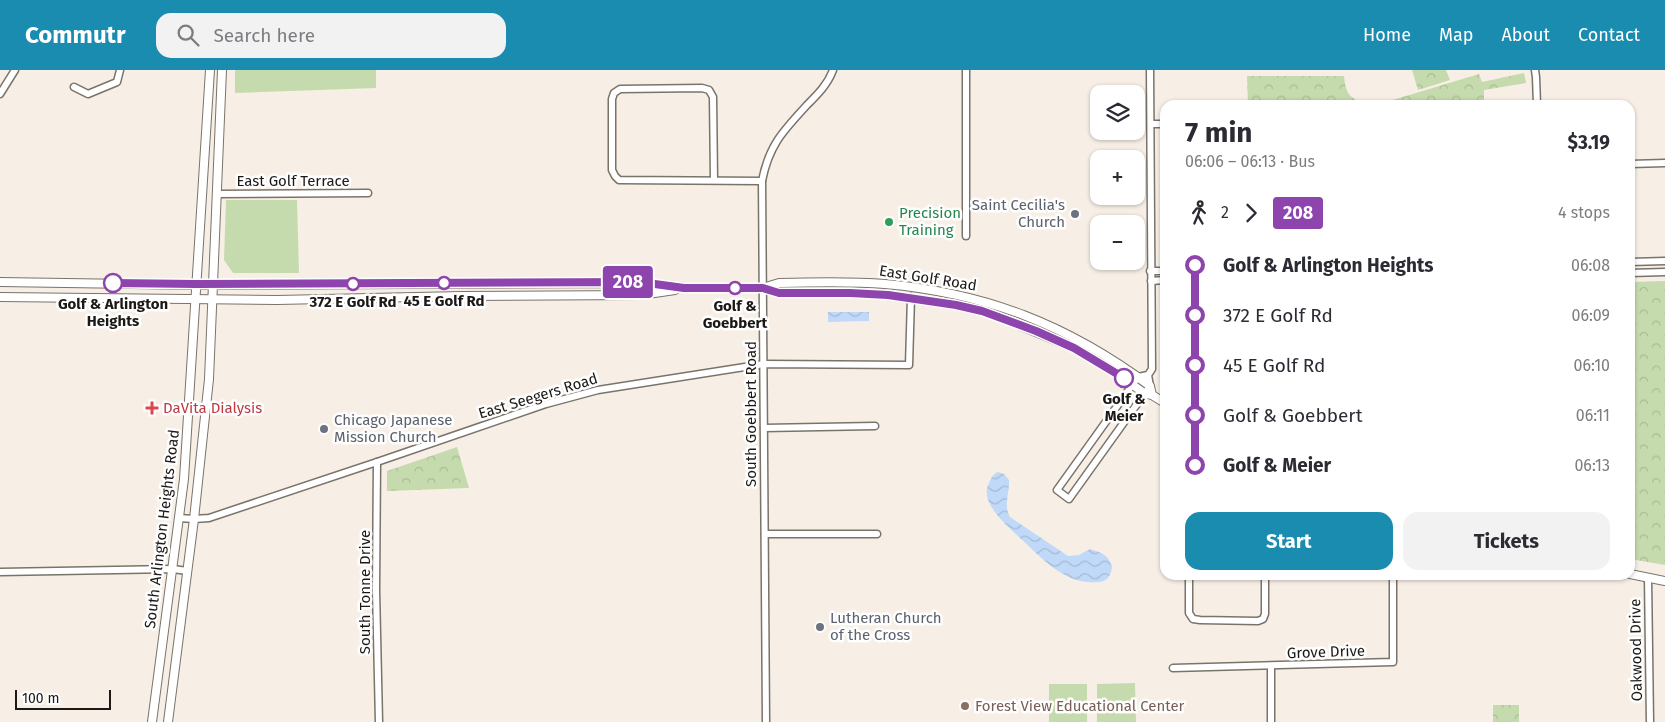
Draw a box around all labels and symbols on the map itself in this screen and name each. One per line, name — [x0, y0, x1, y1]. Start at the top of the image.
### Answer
street label: East Golf Terrace — [236, 172, 350, 190]
place label: Saint Cecilia's Church — [972, 196, 1065, 231]
place label: Precision Training — [899, 204, 961, 239]
marker: Saint Cecilia's Church — [1069, 208, 1081, 220]
marker: Precision Training — [883, 216, 895, 228]
street label: East Golf Road — [878, 261, 978, 295]
line badge: 208 — [599, 266, 657, 298]
marker: Golf & Arlington Heights — [103, 273, 123, 293]
marker: 45 E Golf Rd — [437, 276, 451, 290]
marker: 372 E Golf Rd — [346, 277, 360, 291]
marker: Golf & Goebbert — [728, 281, 742, 295]
place label: 45 E Golf Rd — [403, 292, 485, 310]
place label: 372 E Golf Rd — [308, 293, 397, 311]
place label: Golf & Arlington Heights — [58, 295, 168, 330]
place label: Golf & Goebbert — [703, 297, 768, 332]
street label: South Goebbert Road — [742, 341, 760, 487]
marker: Golf & Meier — [1114, 368, 1134, 388]
street label: East Seegers Road — [476, 369, 600, 423]
place label: Golf & Meier — [1102, 390, 1146, 425]
place label: DaVita Dialysis — [163, 399, 262, 417]
marker: DaVita Dialysis — [145, 401, 159, 415]
place label: Chicago Japanese Mission Church — [334, 411, 452, 446]
marker: Chicago Japanese Mission Church — [318, 423, 330, 435]
street label: South Arlington Heights Road — [141, 428, 183, 630]
street label: South Tonne Drive — [356, 530, 374, 654]
street label: Oakwood Drive — [1626, 599, 1646, 701]
place label: Lutheran Church of the Cross — [830, 609, 942, 644]
marker: Lutheran Church of the Cross — [814, 621, 826, 633]
street label: Grove Drive — [1287, 642, 1365, 662]
scale bar — [15, 687, 111, 710]
place label: Forest View Educational Center — [975, 697, 1185, 715]
marker: Forest View Educational Center — [959, 700, 971, 712]

